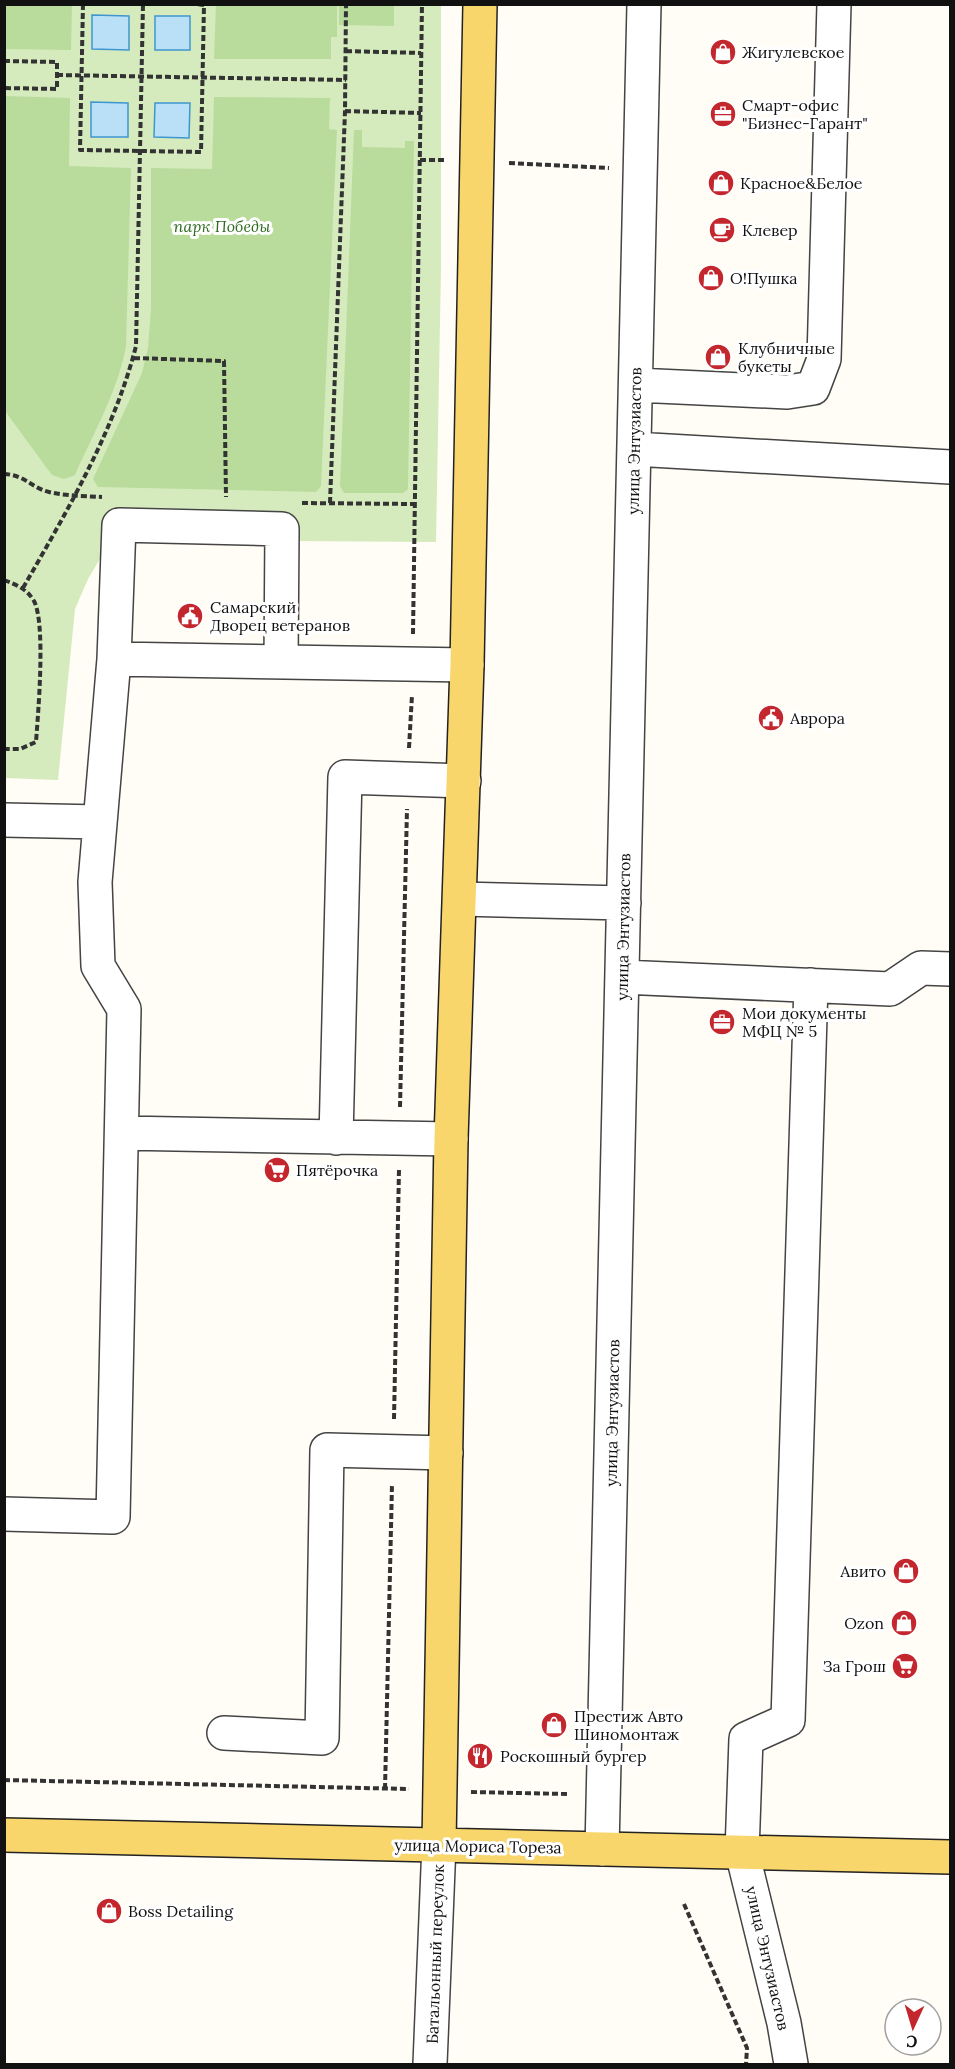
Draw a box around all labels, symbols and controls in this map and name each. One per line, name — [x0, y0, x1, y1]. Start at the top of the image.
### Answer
shop icon: Жигулевское — [708, 37, 738, 67]
place label: Жигулевское — [742, 42, 845, 62]
place label: Смарт-офис "Бизнес-Гарант" — [742, 95, 868, 133]
office icon: Смарт-офис "Бизнес-Гарант" — [708, 99, 738, 129]
shop icon: Красное&Белое — [706, 168, 736, 198]
place label: Красное&Белое — [740, 173, 863, 193]
cafe icon: Клевер — [707, 215, 737, 245]
park label: парк Победы — [174, 216, 271, 236]
place label: Клевер — [742, 220, 798, 240]
shop icon: О!Пушка — [696, 263, 726, 293]
place label: О!Пушка — [730, 268, 797, 288]
place label: Клубничные букеты — [738, 338, 835, 376]
shop icon: Клубничные букеты — [703, 342, 733, 372]
street label: улица Энтузиастов — [623, 367, 645, 515]
place label: Самарский Дворец ветеранов — [210, 597, 350, 635]
public building icon: Самарский Дворец ветеранов — [175, 601, 205, 631]
public building icon: Аврора — [756, 703, 786, 733]
place label: Аврора — [789, 708, 845, 728]
street label: улица Энтузиастов — [612, 853, 634, 1001]
place label: Мои документы МФЦ № 5 — [742, 1003, 866, 1041]
office icon: Мои документы МФЦ № 5 — [707, 1007, 737, 1037]
supermarket icon: Пятёрочка — [262, 1155, 292, 1185]
place label: Пятёрочка — [296, 1160, 378, 1180]
street label: улица Энтузиастов — [601, 1339, 623, 1487]
shop icon: Авито — [891, 1556, 921, 1586]
place label: Авито — [839, 1561, 886, 1581]
shop icon: Ozon — [889, 1608, 919, 1638]
place label: Ozon — [844, 1613, 884, 1633]
supermarket icon: За Грош — [890, 1651, 920, 1681]
place label: За Грош — [823, 1656, 886, 1676]
place label: Престиж Авто Шиномонтаж — [574, 1706, 683, 1744]
shop icon: Престиж Авто Шиномонтаж — [539, 1710, 569, 1740]
restaurant icon: Роскошный бургер — [465, 1741, 495, 1771]
place label: Роскошный бургер — [500, 1746, 647, 1766]
street label: улица Мориса Тореза — [394, 1835, 562, 1857]
street label: Батальонный переулок — [422, 1863, 448, 2044]
street label: улица Энтузиастов — [742, 1884, 794, 2032]
shop icon: Boss Detailing — [94, 1896, 124, 1926]
place label: Boss Detailing — [128, 1901, 234, 1921]
north arrow — [883, 1997, 943, 2057]
text: С — [906, 2032, 918, 2052]

